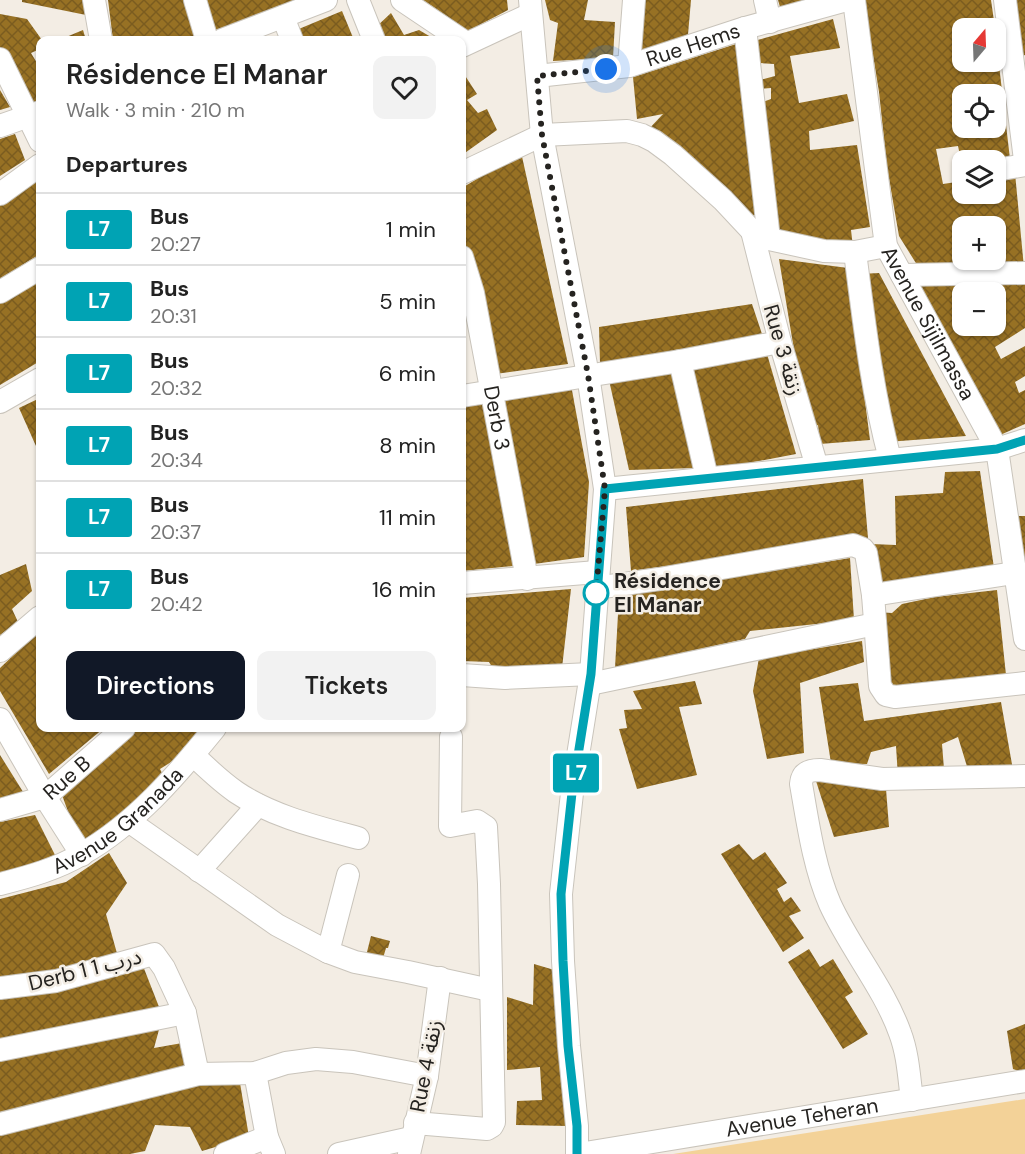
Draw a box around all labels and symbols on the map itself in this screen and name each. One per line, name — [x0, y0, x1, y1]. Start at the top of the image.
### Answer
street label: Rue Hems — [642, 17, 744, 73]
north arrow — [952, 18, 1006, 72]
your location — [591, 54, 621, 84]
street label: Avenue Sijilmassa — [875, 241, 982, 405]
street label: Rue 3 زنقة — [757, 301, 809, 399]
street label: Derb 3 — [477, 383, 516, 453]
place label: Résidence El Manar — [614, 567, 721, 619]
marker: Résidence El Manar — [583, 580, 609, 606]
street label: Rue B — [37, 749, 97, 806]
line badge: L7 — [549, 754, 603, 792]
street label: Avenue Granada — [48, 761, 190, 881]
street label: Derb 1 درب 1 — [25, 942, 145, 998]
street label: Rue 4 زنقة — [403, 1017, 449, 1115]
street label: Avenue Teheran — [724, 1091, 880, 1144]

